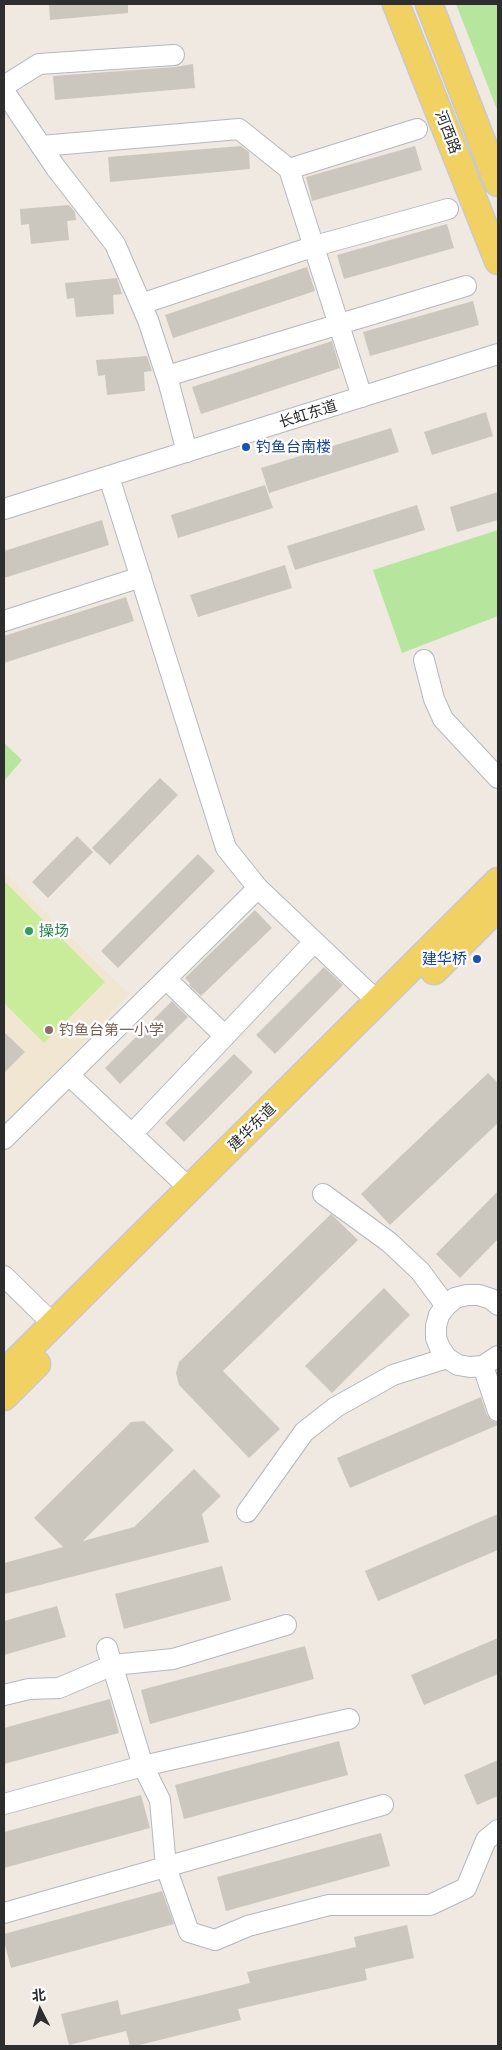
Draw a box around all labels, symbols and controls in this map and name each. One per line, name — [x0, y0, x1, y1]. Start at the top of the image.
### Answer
street label: 河西路 — [432, 108, 464, 156]
street label: 长虹东道 — [277, 397, 339, 431]
place label: 钓鱼台南楼 — [256, 438, 331, 456]
marker: 钓鱼台南楼 — [240, 441, 252, 453]
place label: 操场 — [39, 922, 69, 940]
marker: 操场 — [23, 925, 35, 937]
place label: 建华桥 — [422, 950, 467, 968]
marker: 建华桥 — [471, 953, 483, 965]
place label: 钓鱼台第一小学 — [59, 1021, 164, 1039]
marker: 钓鱼台第一小学 — [43, 1024, 55, 1036]
street label: 建华东道 — [224, 1099, 280, 1155]
north arrow — [15, 1985, 65, 2035]
text: 北 — [31, 1986, 46, 2004]

